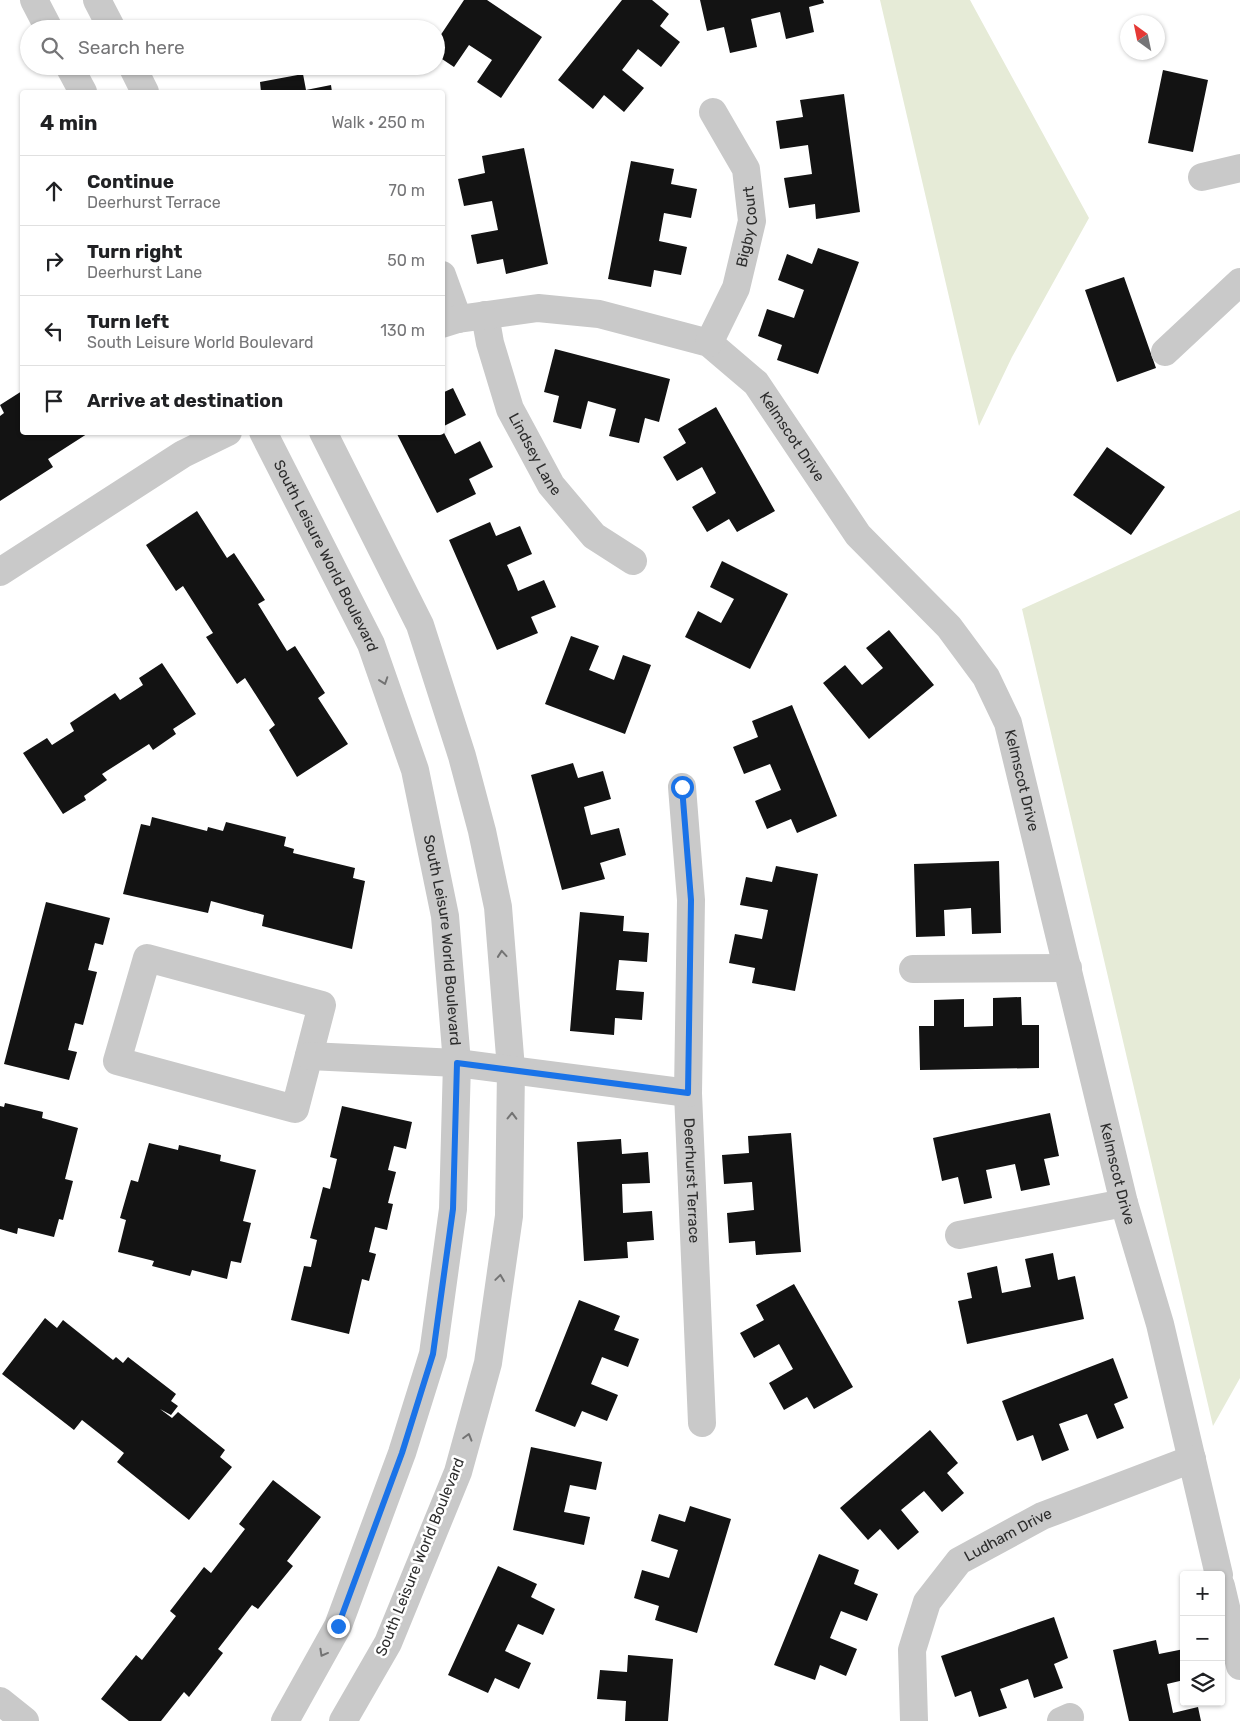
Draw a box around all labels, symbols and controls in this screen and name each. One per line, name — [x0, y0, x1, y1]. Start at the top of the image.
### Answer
north arrow — [1120, 15, 1165, 60]
search box — [20, 20, 445, 75]
icon: search — [38, 34, 66, 62]
text: Search here — [78, 36, 185, 59]
text: 4 min — [40, 110, 98, 135]
text: Walk · 250 m — [331, 113, 425, 132]
text: Continue — [87, 170, 174, 193]
icon: ahead — [40, 177, 68, 205]
text: 70 m — [388, 181, 425, 200]
street label: Bigby Court — [732, 185, 761, 269]
text: Deerhurst Terrace — [87, 193, 221, 212]
text: Turn right — [87, 240, 182, 263]
icon: right — [40, 247, 68, 275]
text: 50 m — [387, 251, 425, 270]
text: Deerhurst Lane — [87, 263, 202, 282]
text: Turn left — [87, 310, 169, 333]
icon: left — [40, 317, 68, 345]
text: 130 m — [380, 321, 425, 340]
text: South Leisure World Boulevard — [87, 333, 314, 352]
icon: arrive — [40, 387, 68, 415]
street label: Kelmscot Drive — [756, 388, 829, 485]
text: Arrive at destination — [87, 389, 283, 412]
street label: Lindsey Lane — [505, 410, 565, 499]
street label: South Leisure World Boulevard — [270, 457, 382, 654]
one-way arrow — [378, 676, 388, 684]
street label: Kelmscot Drive — [1001, 728, 1043, 833]
route start — [671, 776, 694, 799]
street label: South Leisure World Boulevard — [420, 833, 465, 1046]
one-way arrow — [496, 950, 507, 958]
one-way arrow — [506, 1112, 517, 1120]
street label: Deerhurst Terrace — [680, 1117, 703, 1244]
street label: Kelmscot Drive — [1096, 1121, 1139, 1227]
one-way arrow — [495, 1273, 505, 1282]
one-way arrow — [462, 1433, 472, 1441]
street label: South Leisure World Boulevard — [372, 1455, 468, 1659]
street label: Ludham Drive — [961, 1504, 1054, 1565]
map controls — [1180, 1571, 1225, 1706]
button: + — [1180, 1571, 1225, 1616]
route end — [327, 1615, 350, 1638]
button: − — [1180, 1616, 1225, 1661]
one-way arrow — [319, 1647, 329, 1656]
button: layers — [1180, 1661, 1225, 1706]

